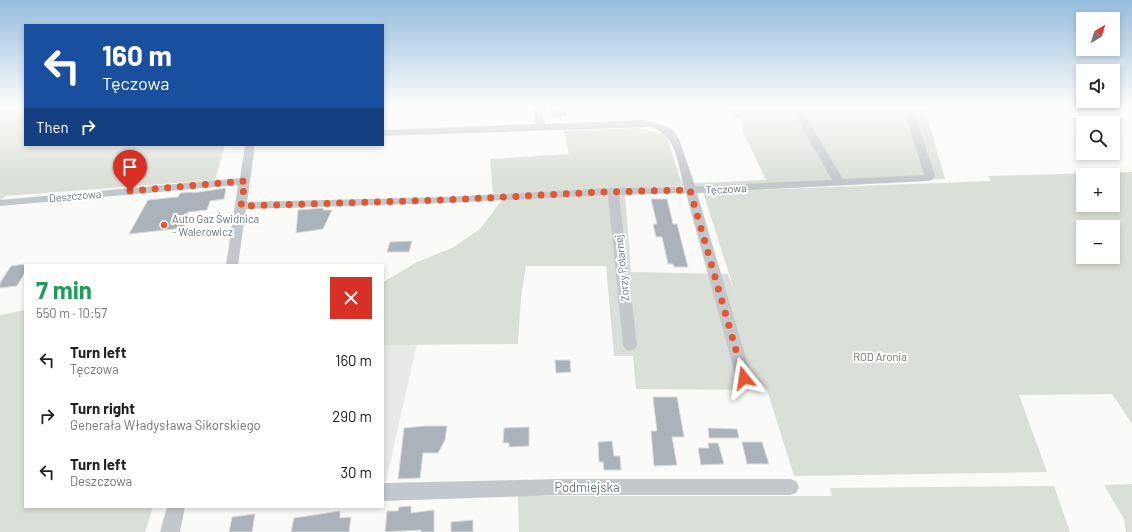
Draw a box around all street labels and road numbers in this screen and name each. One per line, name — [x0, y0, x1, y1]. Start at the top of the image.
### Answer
street label: Tęczowa — [705, 181, 747, 196]
street label: Deszczowa — [48, 187, 102, 204]
street label: Zorzy Polarnej — [612, 234, 631, 302]
street label: Podmiejska — [554, 479, 620, 495]

